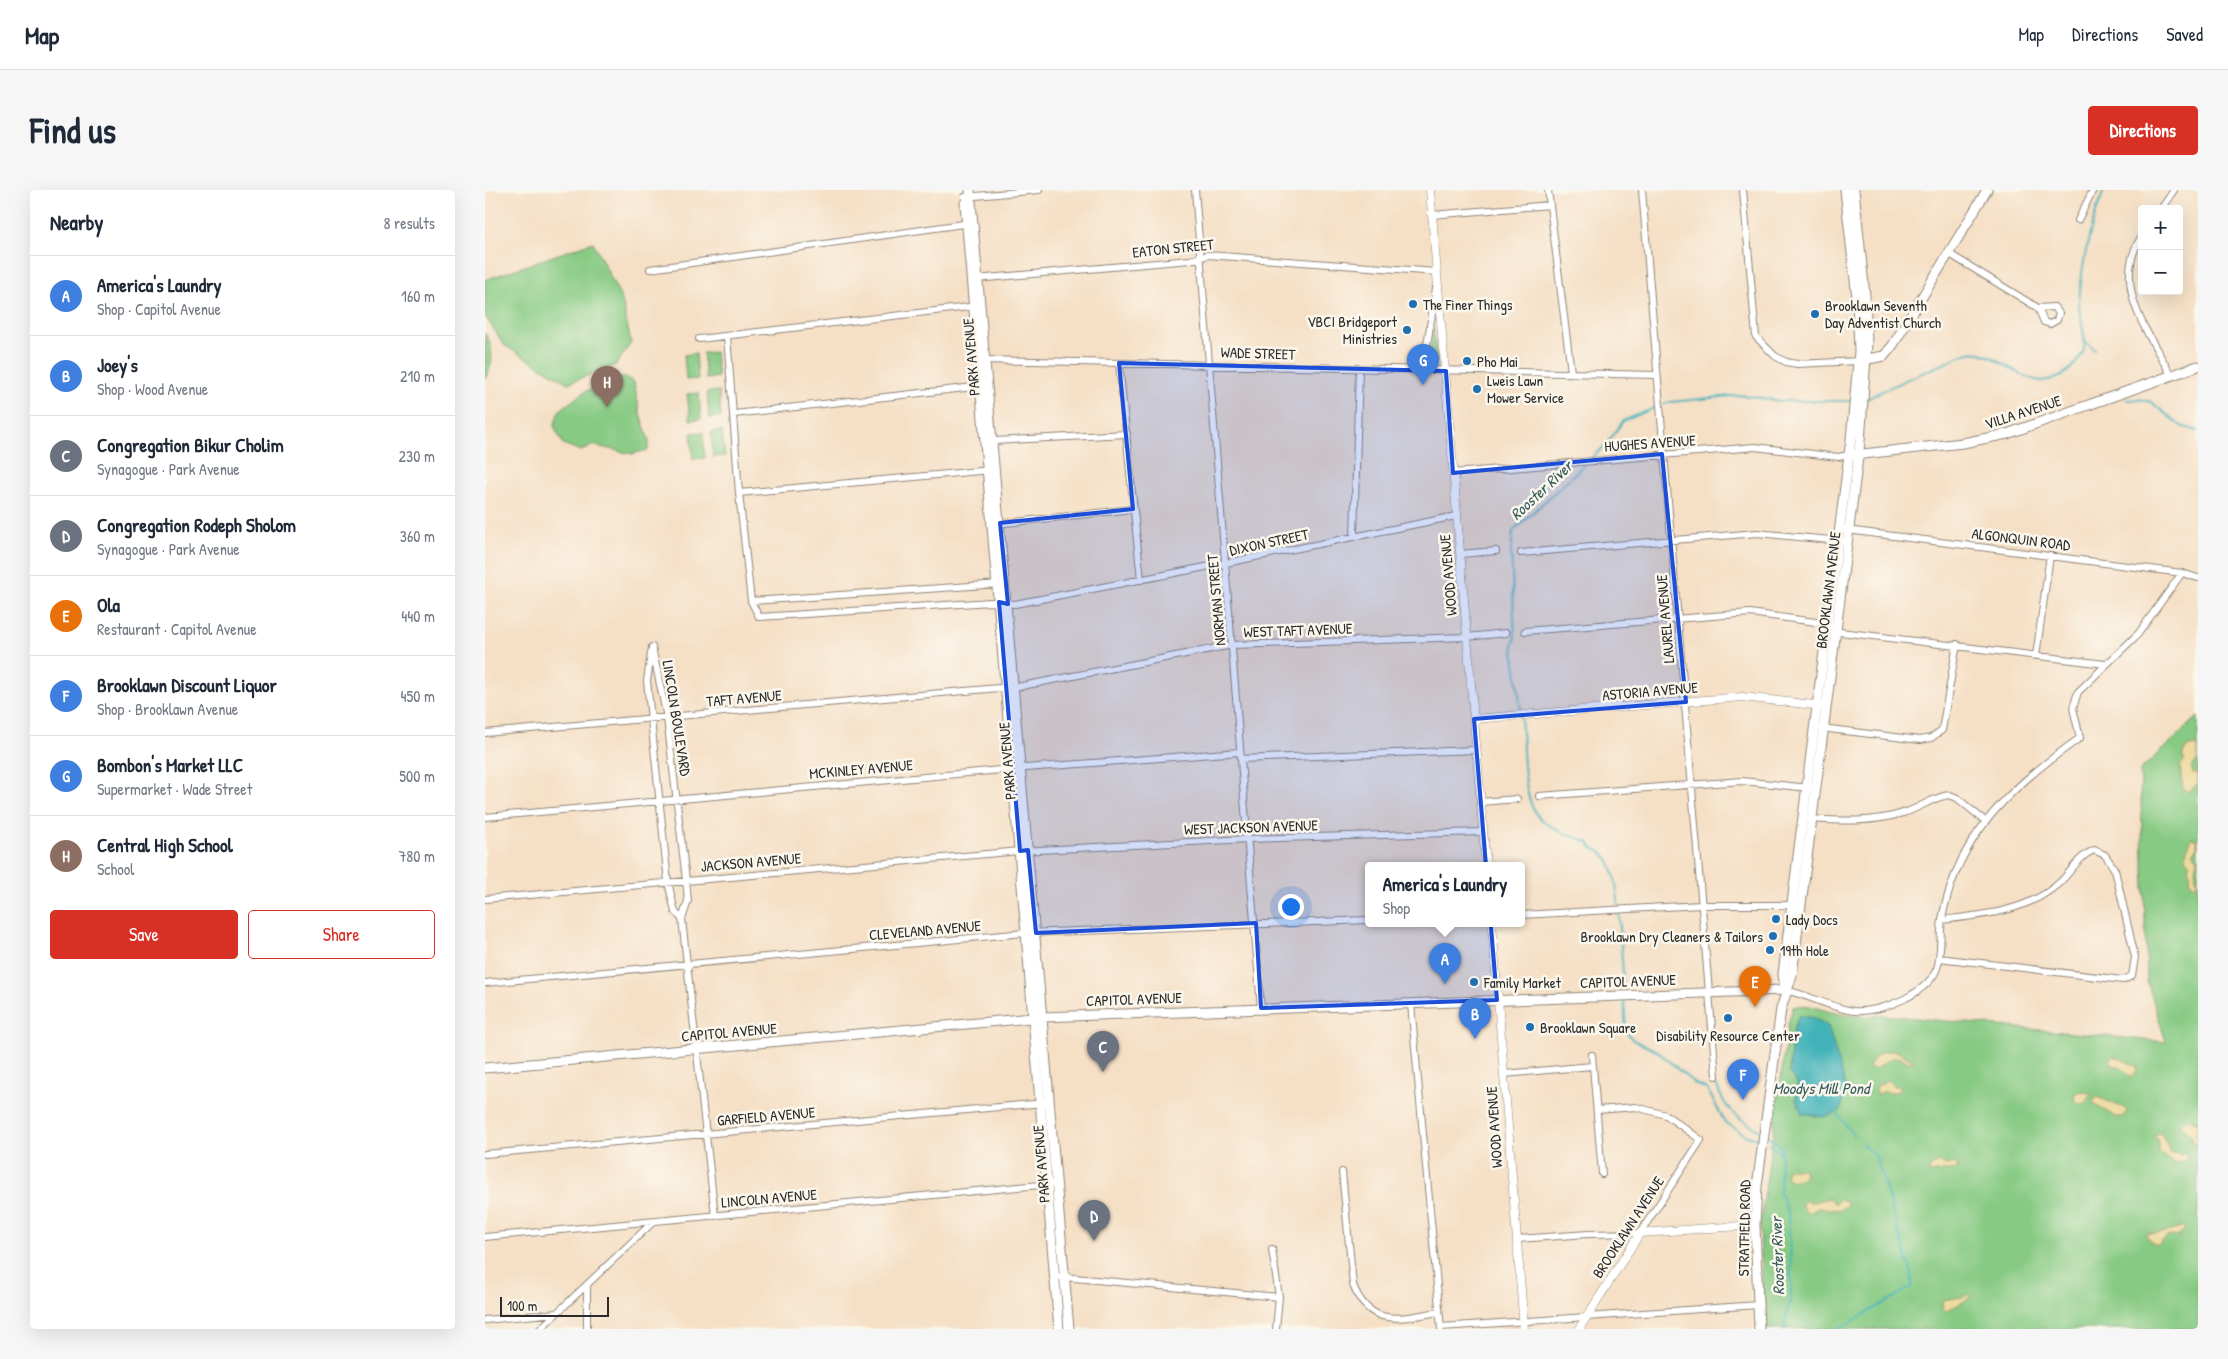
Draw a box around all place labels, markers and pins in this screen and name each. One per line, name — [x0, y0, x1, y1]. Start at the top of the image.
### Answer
place label: The Finer Things — [1423, 294, 1513, 315]
place label: Brooklawn Seventh Day Adventist Church — [1825, 295, 1941, 333]
marker: The Finer Things — [1407, 298, 1419, 310]
marker: Brooklawn Seventh Day Adventist Church — [1809, 308, 1821, 320]
place label: VBCI Bridgeport Ministries — [1307, 311, 1398, 349]
marker: VBCI Bridgeport Ministries — [1401, 324, 1413, 336]
pin: G — [1407, 344, 1439, 385]
place label: Pho Mai — [1477, 351, 1518, 372]
marker: Pho Mai — [1461, 355, 1473, 367]
pin: H — [591, 366, 623, 407]
place label: Lweis Lawn Mower Service — [1487, 370, 1564, 408]
marker: Lweis Lawn Mower Service — [1471, 383, 1483, 395]
place label: Lady Docs — [1786, 909, 1838, 930]
marker: Lady Docs — [1770, 913, 1782, 925]
place label: Brooklawn Dry Cleaners & Tailors — [1581, 926, 1763, 947]
marker: Brooklawn Dry Cleaners & Tailors — [1767, 930, 1779, 942]
place label: 19th Hole — [1780, 940, 1829, 961]
pin: A — [1429, 943, 1461, 984]
marker: 19th Hole — [1764, 944, 1776, 956]
pin: E — [1739, 966, 1771, 1007]
place label: Family Market — [1483, 972, 1562, 993]
marker: Family Market — [1468, 976, 1480, 988]
pin: B — [1459, 998, 1491, 1039]
marker: Disability Resource Center — [1722, 1012, 1734, 1024]
place label: Brooklawn Square — [1540, 1017, 1636, 1038]
marker: Brooklawn Square — [1524, 1021, 1536, 1033]
place label: Disability Resource Center — [1656, 1025, 1800, 1046]
pin: C — [1087, 1031, 1119, 1072]
pin: F — [1727, 1059, 1759, 1100]
pin: D — [1078, 1200, 1110, 1241]

